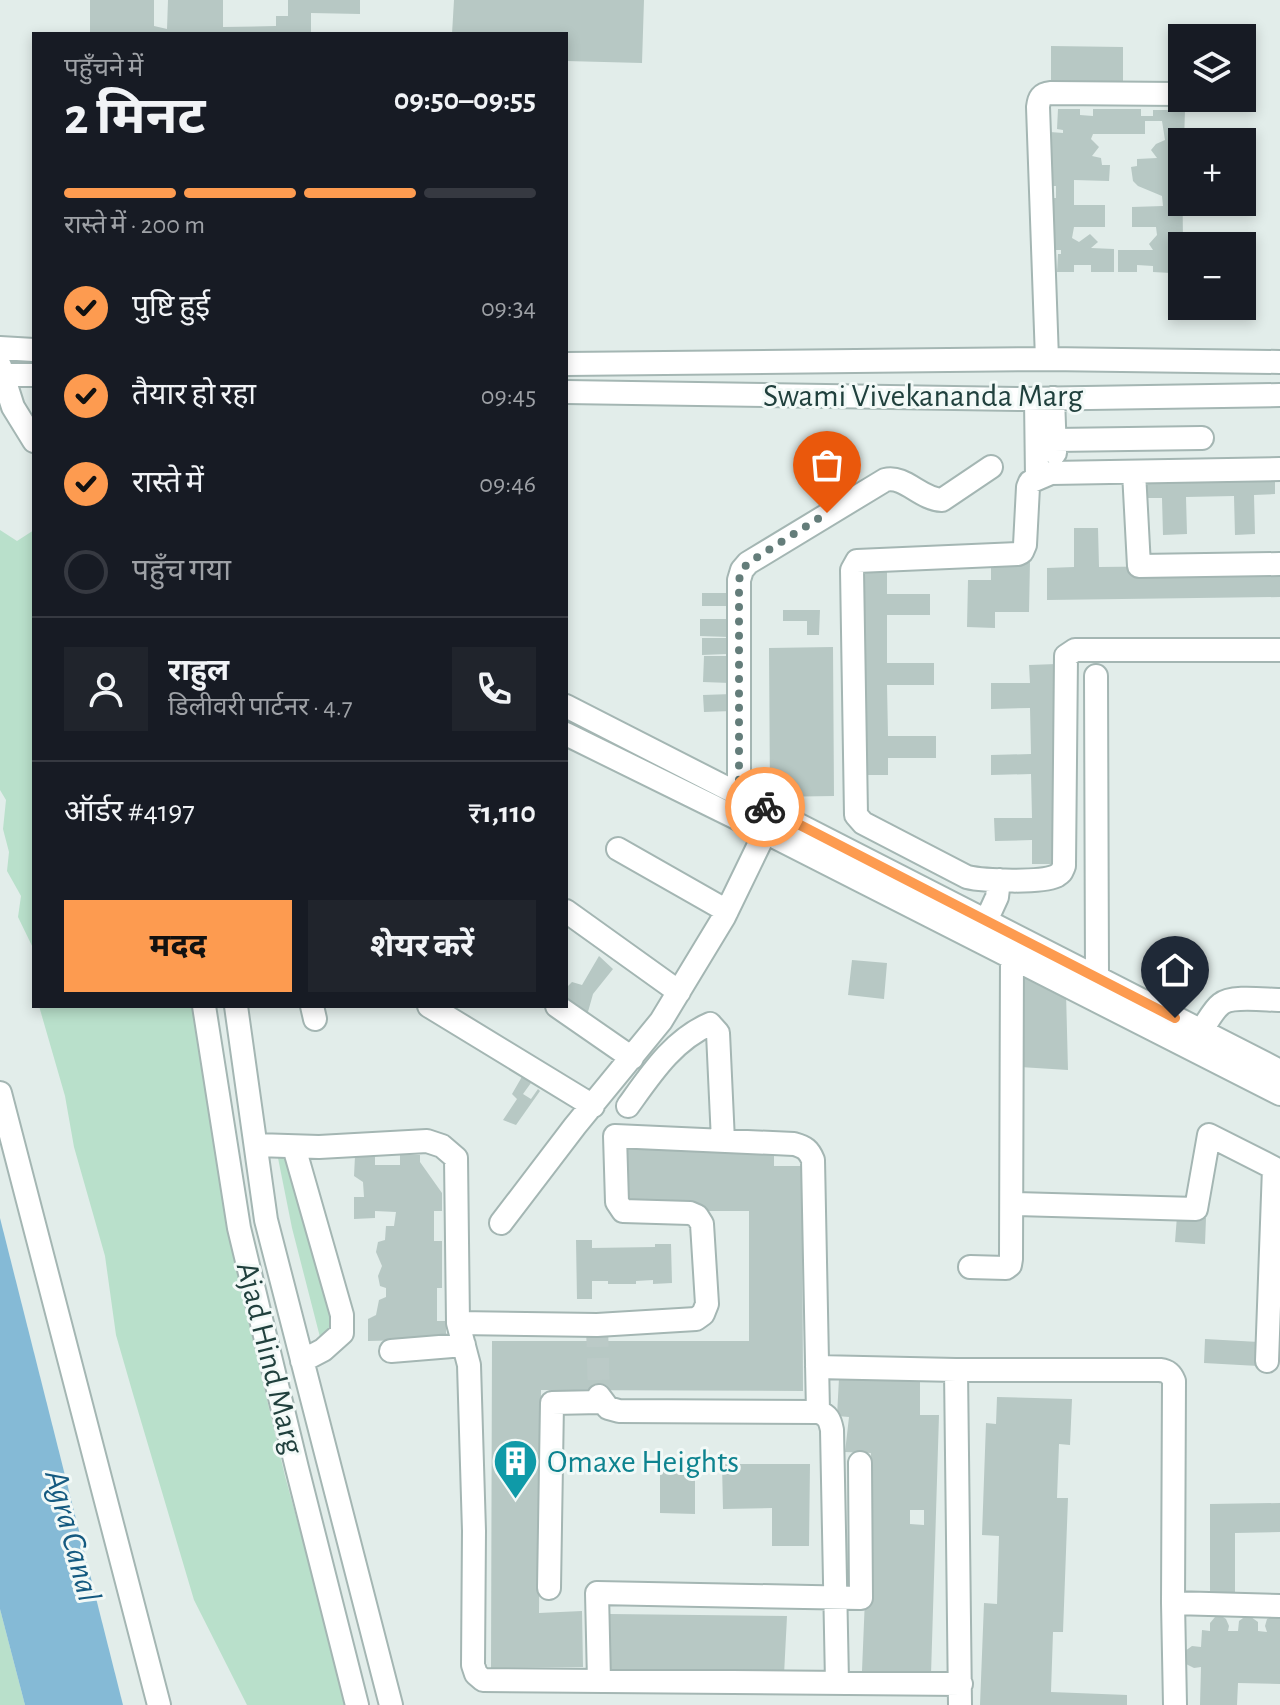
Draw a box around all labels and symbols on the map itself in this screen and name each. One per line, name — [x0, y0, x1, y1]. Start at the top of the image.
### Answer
street label: Swami Vivekananda Marg — [763, 380, 1083, 412]
pin — [793, 431, 861, 513]
courier — [725, 767, 805, 847]
pin — [1141, 936, 1209, 1018]
street label: Ajad Hind Marg — [231, 1259, 309, 1458]
building icon: Omaxe Heights — [492, 1438, 540, 1501]
place label: Omaxe Heights — [547, 1446, 739, 1478]
water label: Agra Canal — [38, 1465, 106, 1606]

